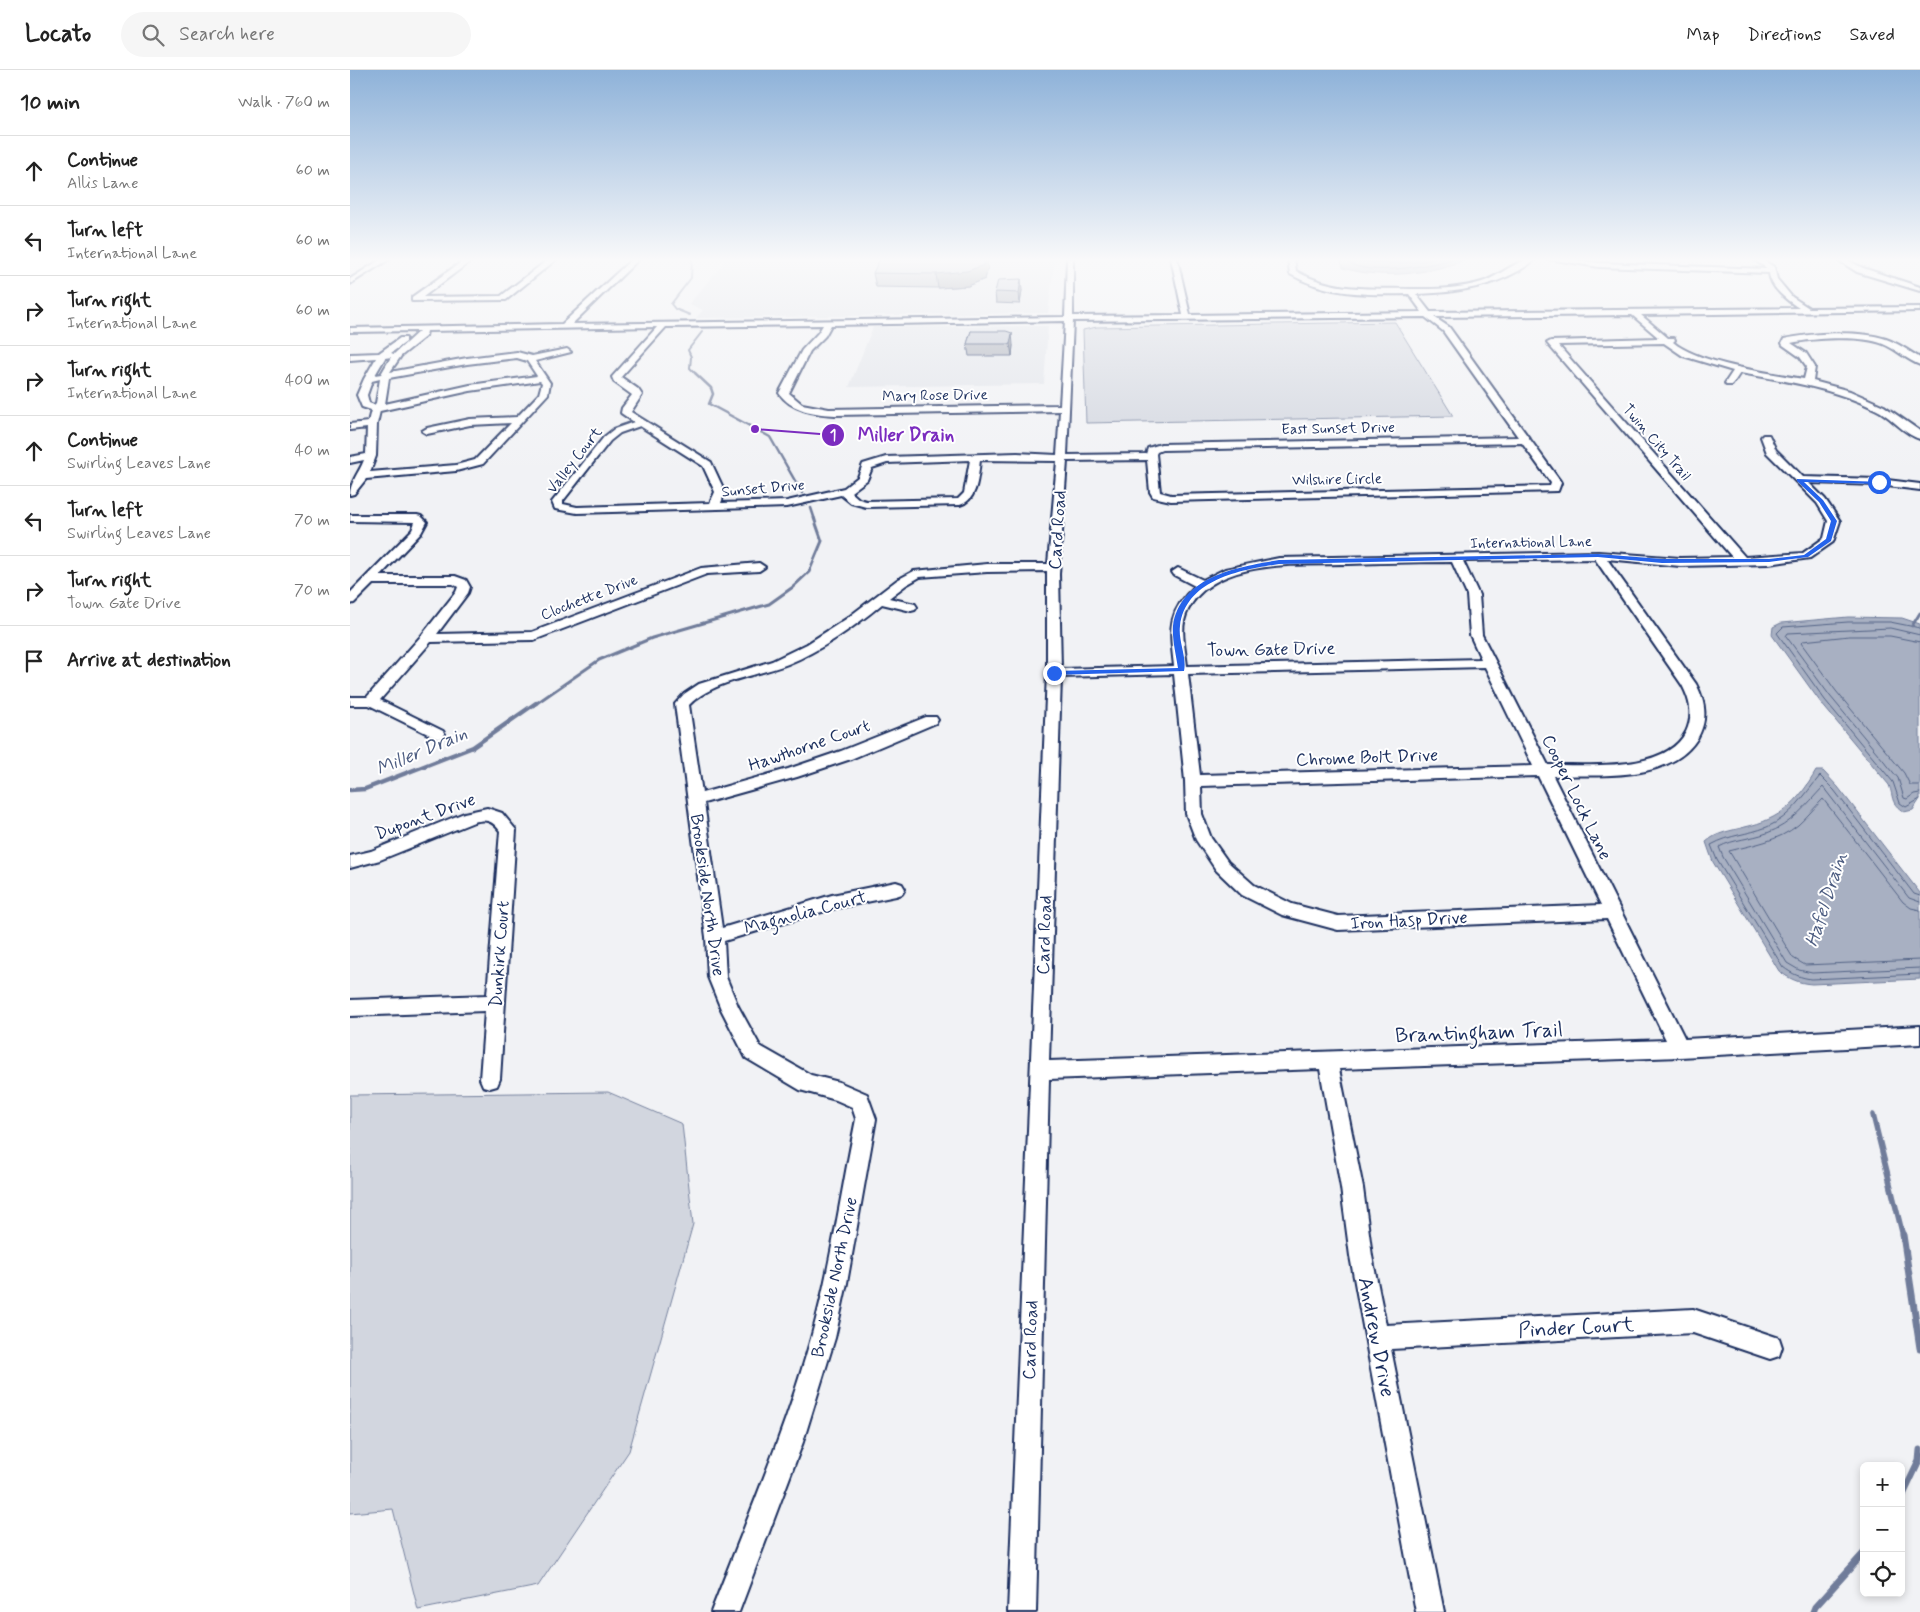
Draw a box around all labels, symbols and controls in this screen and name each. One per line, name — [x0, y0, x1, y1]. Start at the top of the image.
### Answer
search box — [121, 12, 471, 57]
text: Locato — [25, 19, 91, 50]
icon: search — [139, 21, 167, 49]
text: Search here — [179, 22, 275, 47]
text: Map — [1687, 23, 1720, 47]
text: Directions — [1748, 23, 1822, 47]
text: Saved — [1850, 23, 1895, 47]
text: 10 min — [20, 89, 80, 117]
text: Walk · 760 m — [238, 92, 330, 113]
text: Continue — [67, 148, 138, 173]
icon: ahead — [20, 157, 48, 185]
text: 60 m — [296, 160, 330, 181]
text: Allis Lane — [67, 173, 138, 194]
text: Turn left — [67, 218, 143, 243]
icon: left — [20, 227, 48, 255]
text: 60 m — [296, 230, 330, 251]
text: International Lane — [67, 243, 197, 264]
text: Turn right — [67, 288, 151, 313]
icon: right — [20, 297, 48, 325]
text: 60 m — [296, 300, 330, 321]
text: International Lane — [67, 313, 197, 334]
text: Turn right — [67, 358, 151, 383]
icon: right — [20, 367, 48, 395]
text: 400 m — [285, 370, 330, 391]
text: International Lane — [67, 383, 197, 404]
street label: Mary Rose Drive — [882, 385, 988, 407]
street label: Twin City Trail — [1617, 400, 1695, 485]
callout: Miller Drain — [820, 418, 967, 452]
street label: East Sunset Drive — [1281, 418, 1395, 440]
street label: Valley Court — [542, 423, 607, 498]
text: Miller Drain — [858, 423, 955, 448]
text: 1 — [830, 426, 836, 446]
text: Continue — [67, 428, 138, 453]
icon: ahead — [20, 437, 48, 465]
text: 40 m — [294, 440, 330, 461]
text: Swirling Leaves Lane — [67, 453, 211, 474]
street label: Wilshire Circle — [1292, 469, 1382, 491]
route start — [1868, 471, 1891, 494]
street label: Sunset Drive — [721, 475, 806, 503]
street label: Card Road — [1043, 490, 1073, 571]
text: Turn left — [67, 498, 143, 523]
icon: left — [20, 507, 48, 535]
text: 70 m — [294, 510, 330, 531]
text: Swirling Leaves Lane — [67, 523, 211, 544]
street label: International Lane — [1470, 532, 1592, 554]
text: Turn right — [67, 568, 151, 593]
street label: Clochette Drive — [538, 570, 641, 626]
icon: right — [20, 577, 48, 605]
text: 70 m — [294, 580, 330, 601]
text: Town Gate Drive — [67, 593, 181, 614]
street label: Town Gate Drive — [1207, 637, 1336, 663]
icon: arrive — [20, 647, 48, 675]
text: Arrive at destination — [67, 648, 231, 673]
route end — [1043, 662, 1066, 685]
street label: Hawthorne Court — [745, 714, 874, 778]
water label: Miller Drain — [372, 721, 471, 782]
street label: Cooper Lock Lane — [1535, 731, 1617, 864]
street label: Chrome Bolt Drive — [1295, 744, 1439, 772]
street label: Dupont Drive — [372, 788, 479, 846]
street label: Brookside North Drive — [684, 812, 730, 978]
water label: Hafel Drain — [1799, 849, 1853, 950]
street label: Magnolia Court — [742, 885, 869, 943]
street label: Card Road — [1032, 895, 1058, 975]
street label: Dunkirk Court — [484, 900, 516, 1008]
street label: Iron Hasp Drive — [1350, 906, 1468, 936]
street label: Brantingham Trail — [1395, 1016, 1563, 1052]
street label: Brookside North Drive — [806, 1195, 864, 1360]
street label: Andrew Drive — [1351, 1275, 1401, 1400]
street label: Card Road — [1018, 1300, 1044, 1380]
street label: Pinder Court — [1517, 1311, 1635, 1345]
map controls — [1860, 1462, 1905, 1597]
button: + — [1860, 1462, 1905, 1507]
button: − — [1860, 1507, 1905, 1552]
button: locate — [1860, 1552, 1905, 1597]

